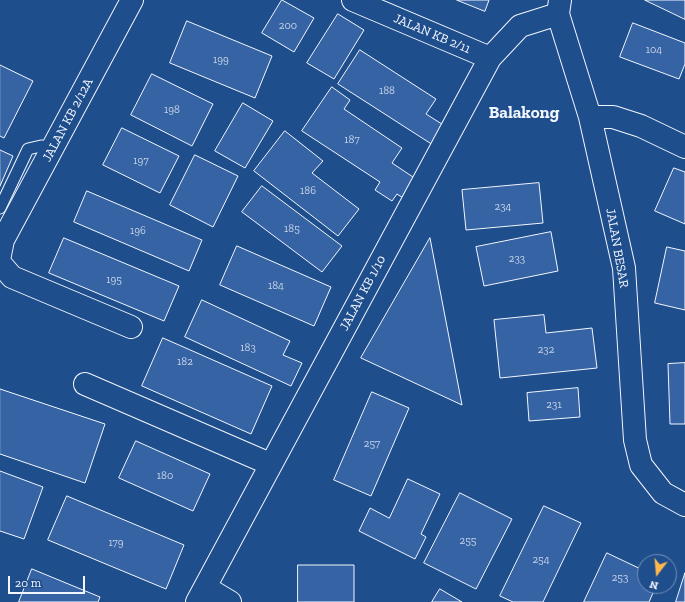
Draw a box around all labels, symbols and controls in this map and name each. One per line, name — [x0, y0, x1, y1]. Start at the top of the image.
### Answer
street label: JALAN KB 2/11 — [391, 11, 473, 57]
house number: 200 — [279, 19, 297, 33]
house number: 104 — [646, 43, 662, 57]
house number: 199 — [213, 53, 229, 67]
street label: JALAN KB 2/12A — [39, 76, 97, 164]
house number: 188 — [379, 84, 395, 98]
house number: 198 — [164, 103, 180, 117]
district label: Balakong — [489, 103, 559, 123]
house number: 187 — [344, 133, 360, 147]
house number: 197 — [133, 154, 149, 168]
house number: 186 — [300, 184, 316, 198]
house number: 234 — [495, 200, 511, 214]
street label: JALAN BESAR — [602, 207, 632, 289]
house number: 185 — [284, 222, 300, 236]
house number: 196 — [130, 224, 146, 238]
house number: 233 — [509, 252, 525, 266]
street label: JALAN KB 1/10 — [337, 253, 389, 333]
house number: 195 — [106, 273, 122, 287]
house number: 184 — [268, 279, 284, 293]
house number: 183 — [240, 341, 256, 355]
house number: 232 — [538, 343, 554, 357]
house number: 182 — [177, 355, 193, 369]
house number: 231 — [546, 398, 562, 412]
house number: 257 — [364, 437, 380, 451]
house number: 180 — [157, 469, 173, 483]
house number: 255 — [460, 534, 476, 548]
house number: 179 — [108, 536, 124, 550]
house number: 254 — [532, 553, 550, 567]
north arrow — [637, 554, 677, 594]
scale bar — [10, 568, 87, 594]
house number: 253 — [612, 571, 628, 585]
text: 20 m — [15, 576, 41, 590]
text: N — [648, 578, 660, 592]

